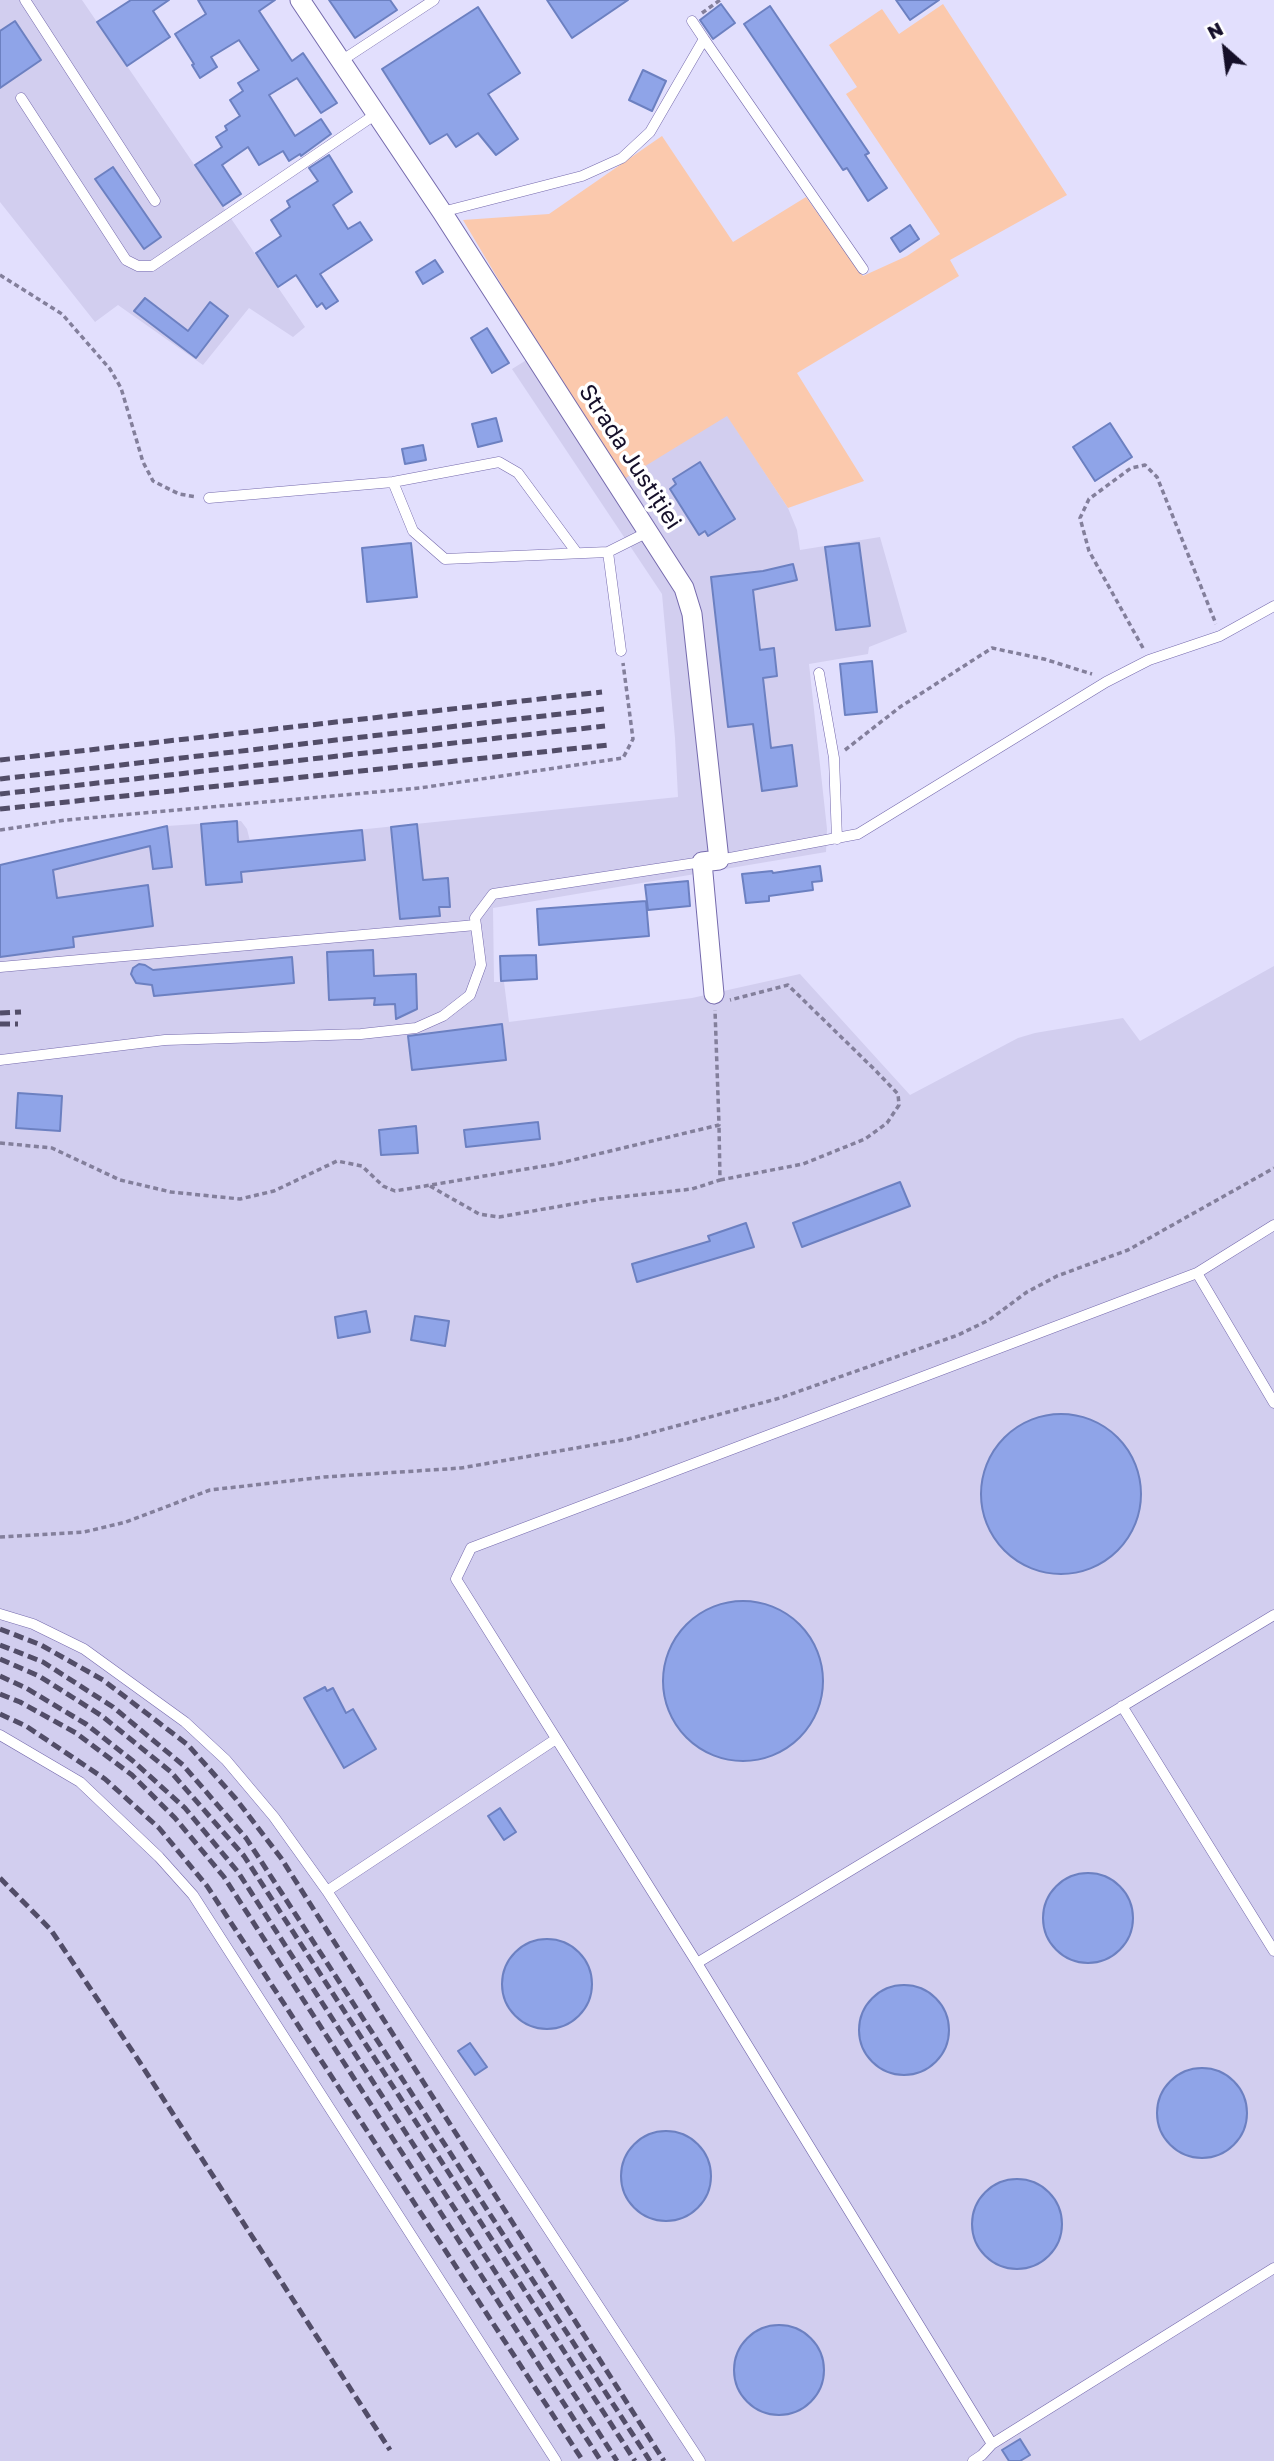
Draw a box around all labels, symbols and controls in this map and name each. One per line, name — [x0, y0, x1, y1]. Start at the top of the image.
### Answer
north arrow — [1190, 14, 1260, 84]
text: N — [1203, 16, 1227, 44]
street label: Strada Justiției — [573, 379, 687, 535]

